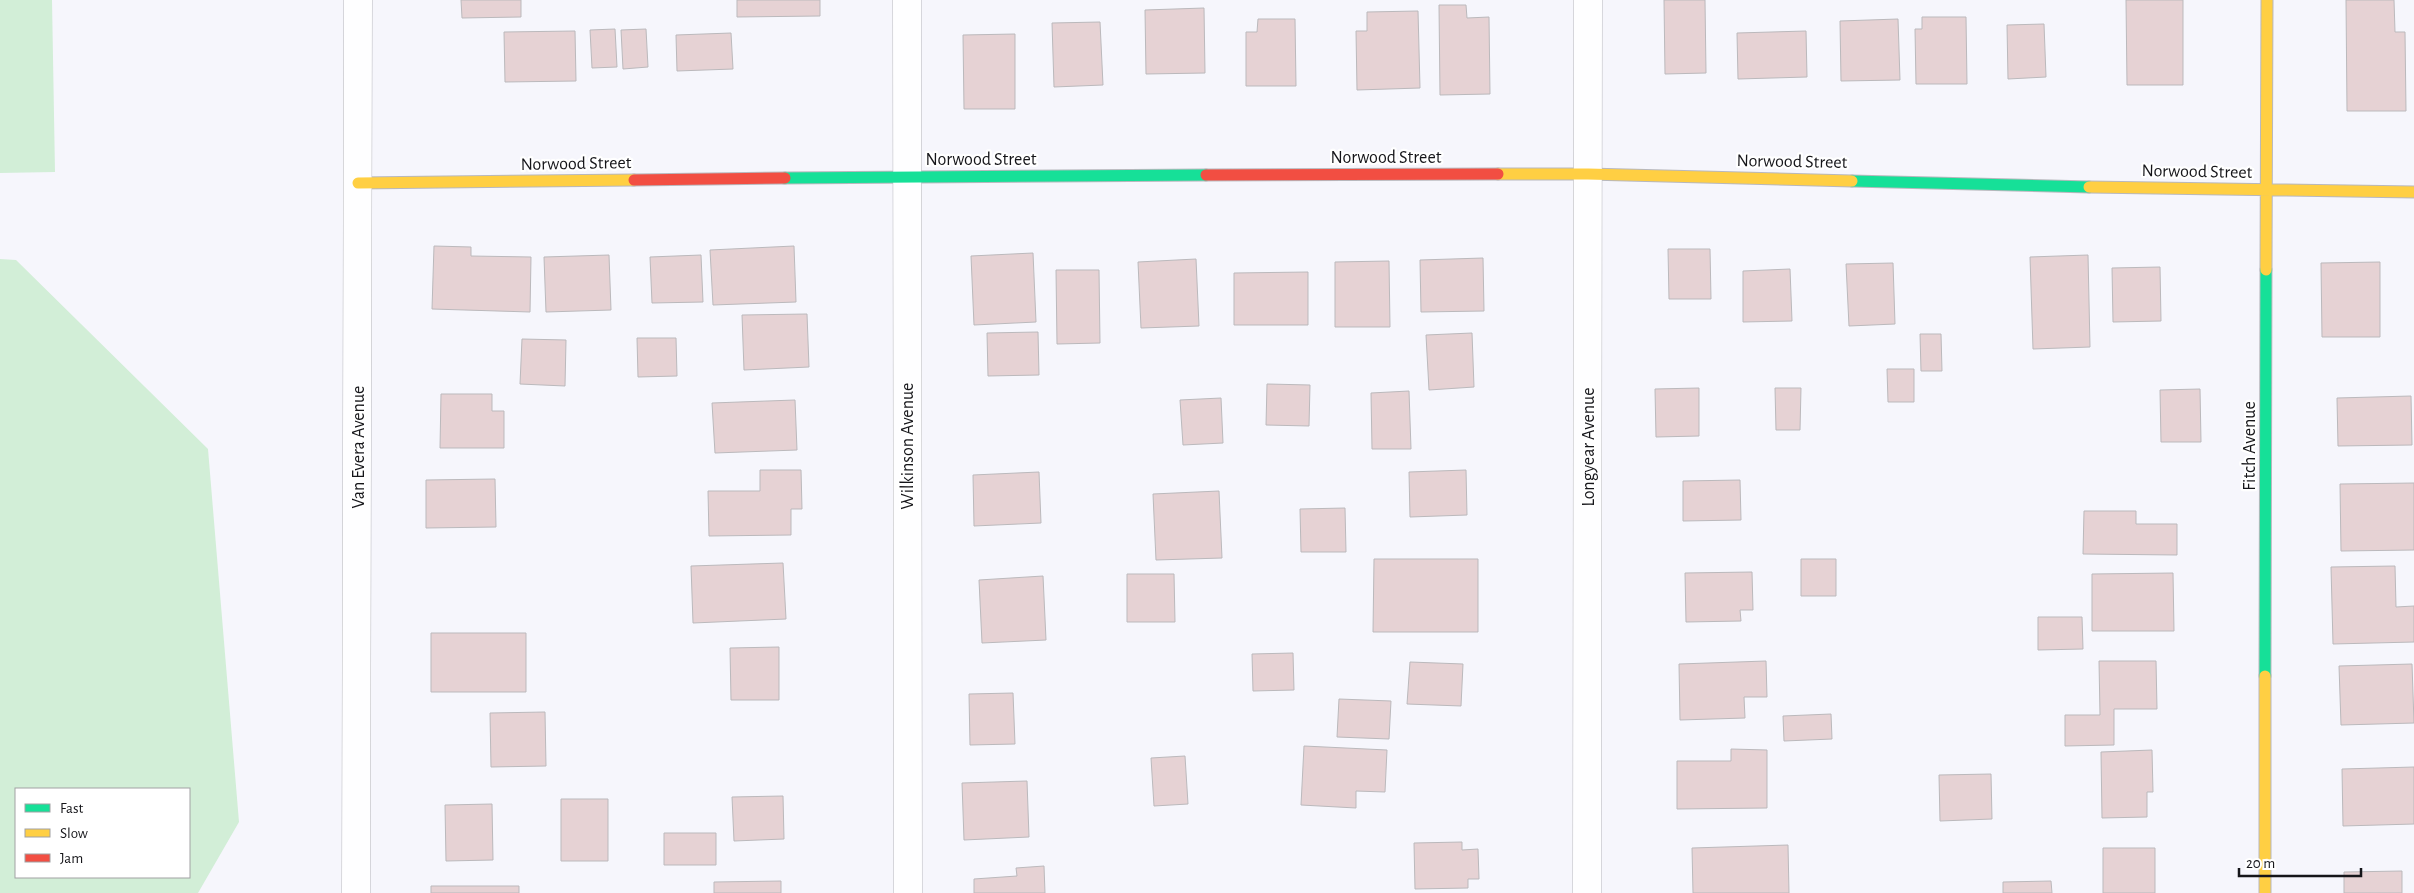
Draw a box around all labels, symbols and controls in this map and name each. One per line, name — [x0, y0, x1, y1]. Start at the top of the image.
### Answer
street label: Norwood Street — [1331, 149, 1442, 167]
street label: Norwood Street — [926, 151, 1037, 169]
street label: Norwood Street — [1736, 152, 1848, 172]
street label: Norwood Street — [520, 154, 632, 174]
street label: Norwood Street — [2141, 162, 2253, 182]
street label: Wilkinson Avenue — [899, 383, 917, 509]
street label: Van Evera Avenue — [350, 386, 368, 508]
street label: Longyear Avenue — [1580, 387, 1598, 507]
street label: Fitch Avenue — [2241, 401, 2259, 491]
legend — [15, 788, 190, 878]
text: Fast — [60, 801, 84, 816]
text: Slow — [60, 826, 88, 841]
scale bar — [2239, 846, 2362, 878]
text: Jam — [60, 851, 83, 866]
text: 20 m — [2246, 856, 2275, 871]

